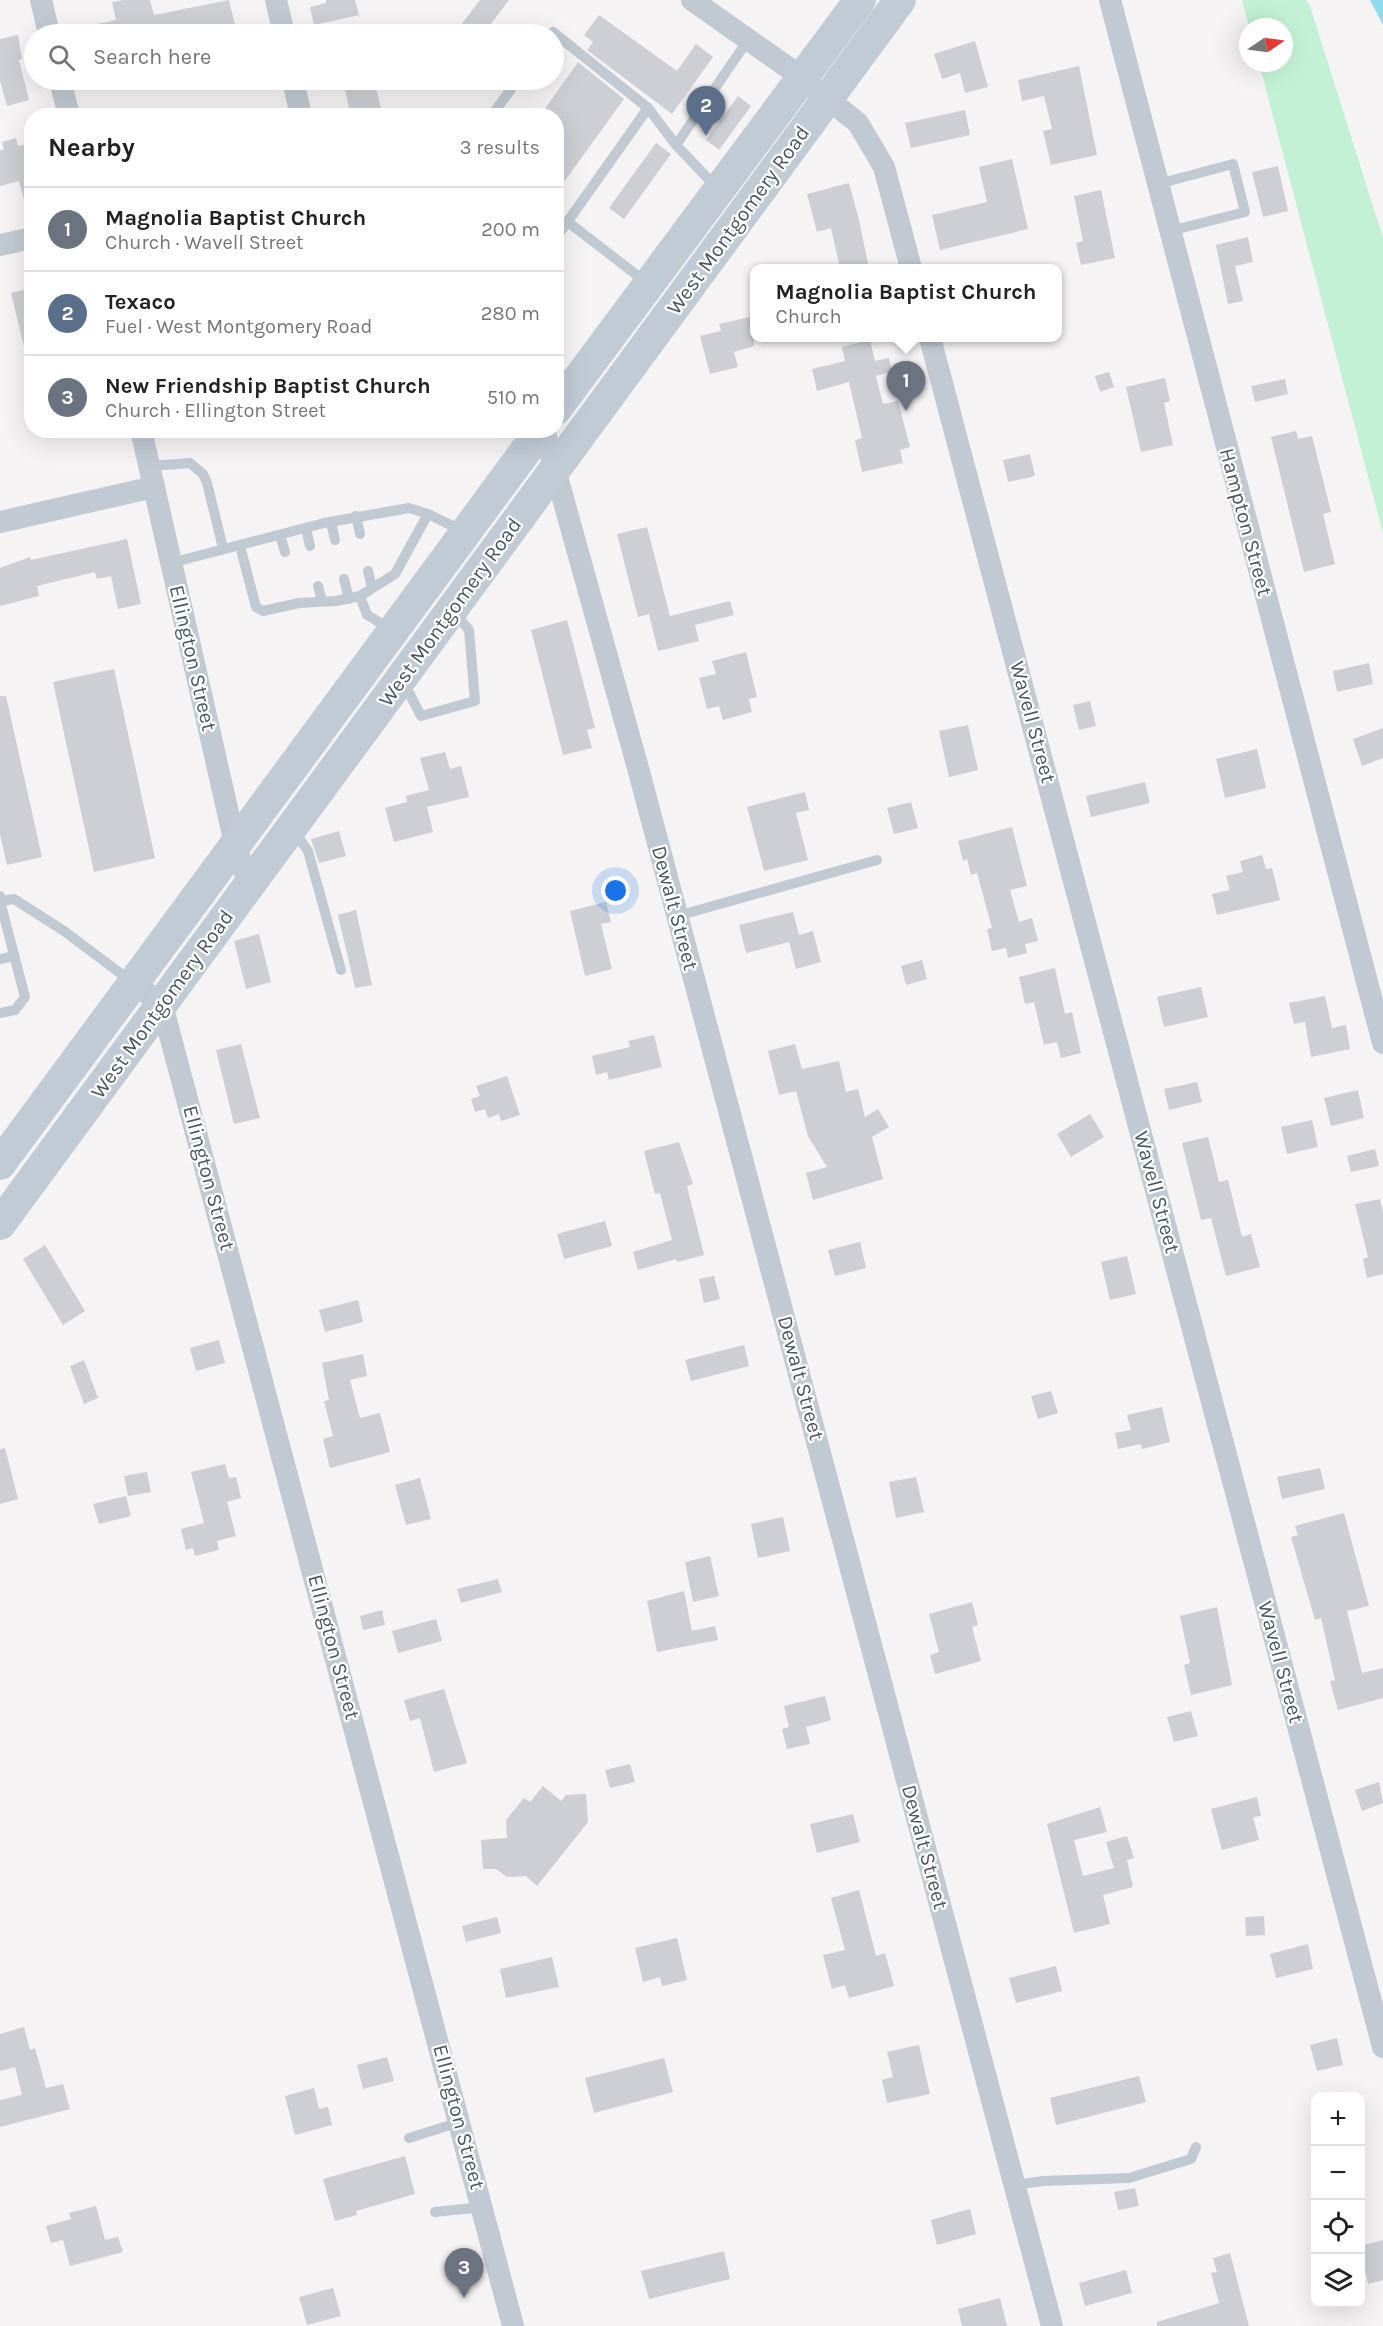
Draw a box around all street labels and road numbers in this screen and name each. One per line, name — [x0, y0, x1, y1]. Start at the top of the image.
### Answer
street label: West Montgomery Road — [662, 121, 814, 319]
street label: Hampton Street — [1215, 445, 1277, 599]
street label: West Montgomery Road — [374, 513, 526, 711]
street label: Ellington Street — [165, 583, 221, 733]
street label: Wavell Street — [1005, 658, 1061, 786]
street label: Dewalt Street — [647, 843, 703, 973]
street label: West Montgomery Road — [86, 905, 238, 1103]
street label: Ellington Street — [178, 1103, 240, 1253]
street label: Wavell Street — [1129, 1128, 1185, 1256]
street label: Dewalt Street — [773, 1313, 829, 1443]
street label: Ellington Street — [303, 1572, 365, 1722]
street label: Wavell Street — [1253, 1598, 1309, 1726]
street label: Dewalt Street — [897, 1782, 953, 1912]
street label: Ellington Street — [428, 2042, 490, 2192]

